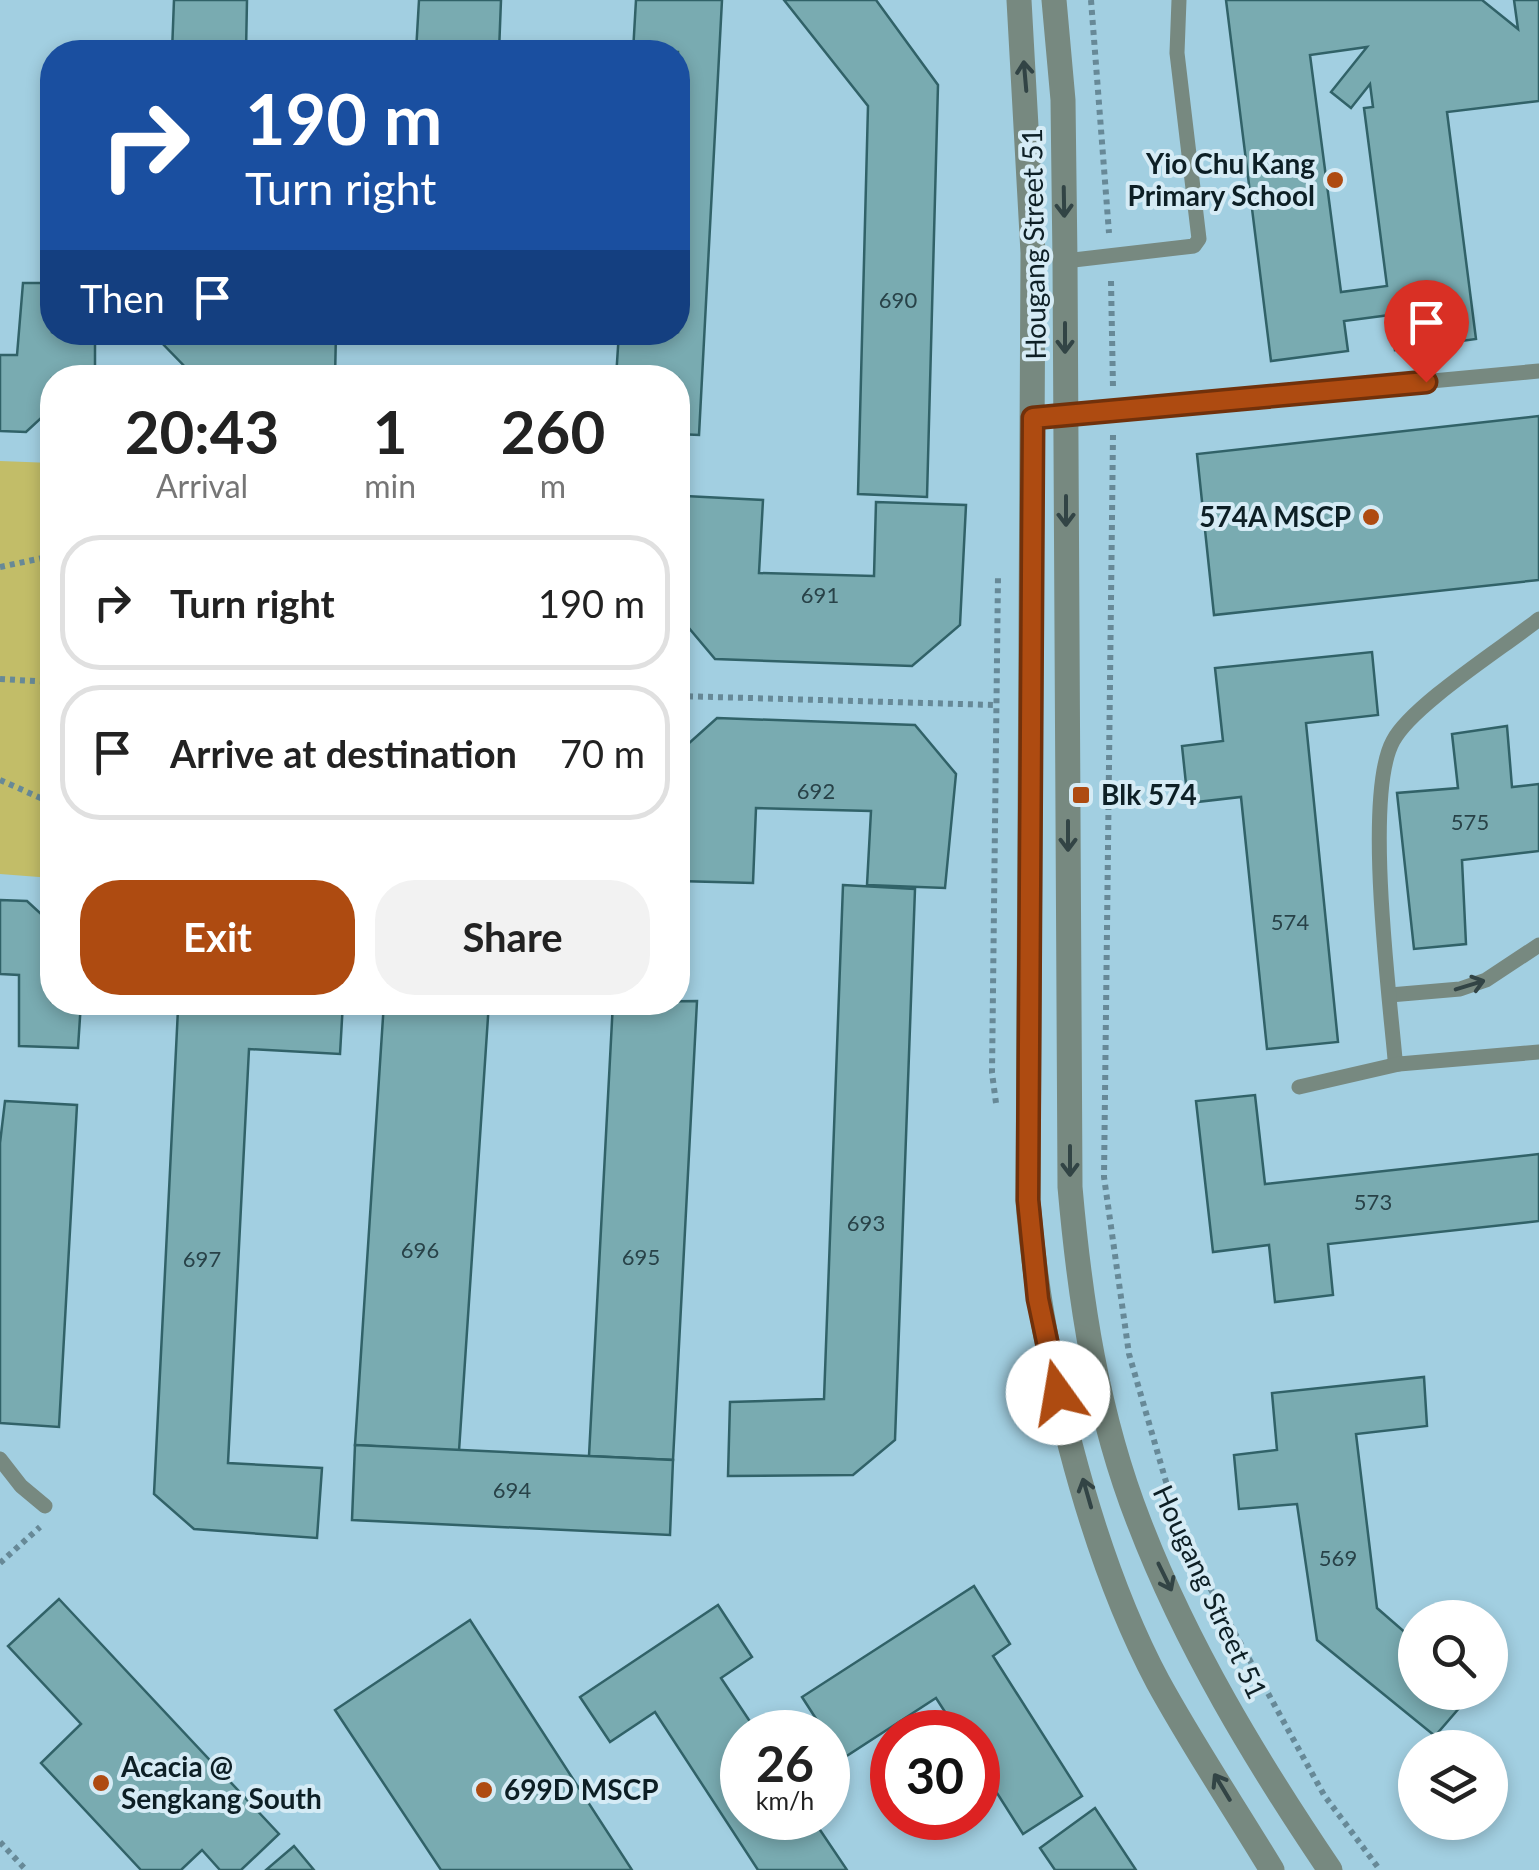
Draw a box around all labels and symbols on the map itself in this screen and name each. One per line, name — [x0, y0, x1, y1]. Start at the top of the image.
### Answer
one-way arrow — [1016, 61, 1035, 93]
street label: Hougang Street 51 — [1014, 128, 1052, 360]
place label: Yio Chu Kang Primary School — [1128, 146, 1315, 212]
marker: Yio Chu Kang Primary School — [1324, 169, 1346, 191]
one-way arrow — [1054, 186, 1074, 218]
pin — [1384, 280, 1469, 383]
house number: 690 — [879, 286, 917, 313]
one-way arrow — [1056, 321, 1075, 353]
one-way arrow — [1056, 494, 1076, 527]
place label: 574A MSCP — [1199, 499, 1351, 533]
marker: 574A MSCP — [1360, 506, 1382, 528]
house number: 691 — [801, 581, 839, 608]
house number: 692 — [797, 777, 835, 804]
place label: Blk 574 — [1101, 777, 1197, 811]
marker: Blk 574 — [1070, 784, 1092, 806]
house number: 575 — [1451, 808, 1489, 835]
one-way arrow — [1058, 820, 1078, 852]
house number: 574 — [1271, 908, 1309, 935]
one-way arrow — [1453, 975, 1485, 993]
one-way arrow — [1060, 1144, 1080, 1177]
house number: 573 — [1354, 1188, 1392, 1215]
house number: 693 — [847, 1209, 885, 1236]
house number: 696 — [401, 1236, 439, 1263]
house number: 695 — [622, 1243, 660, 1270]
house number: 697 — [183, 1245, 221, 1272]
position arrow — [1006, 1341, 1110, 1445]
house number: 694 — [493, 1476, 531, 1503]
one-way arrow — [1077, 1478, 1095, 1509]
street label: Hougang Street 51 — [1147, 1479, 1275, 1704]
house number: 569 — [1319, 1544, 1357, 1571]
one-way arrow — [1156, 1561, 1175, 1591]
speed limit sign: 30 — [870, 1710, 1000, 1840]
place label: Acacia @ Sengkang South — [120, 1749, 322, 1815]
marker: Acacia @ Sengkang South — [90, 1772, 112, 1794]
place label: 699D MSCP — [504, 1772, 659, 1806]
one-way arrow — [1212, 1773, 1232, 1802]
marker: 699D MSCP — [473, 1779, 495, 1801]

